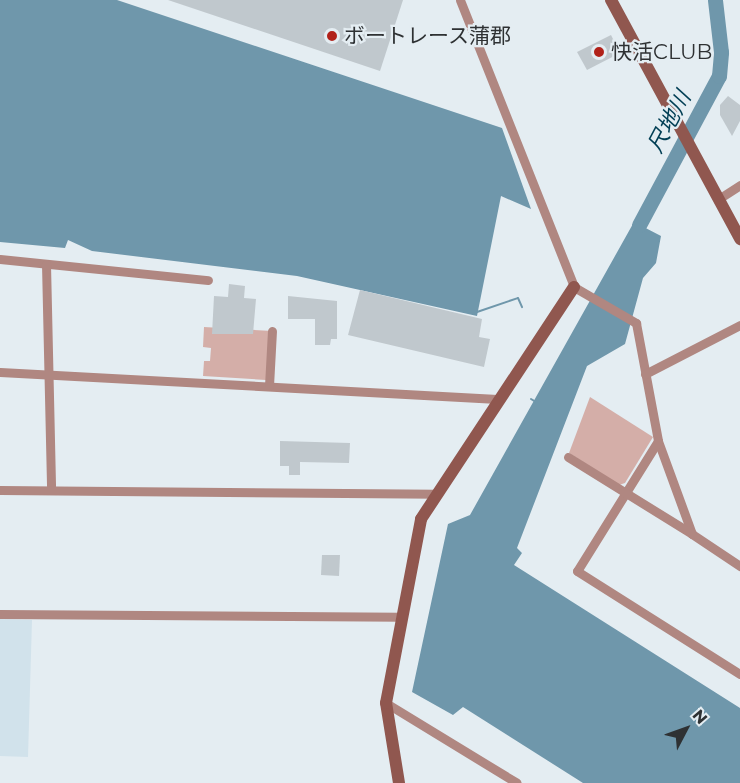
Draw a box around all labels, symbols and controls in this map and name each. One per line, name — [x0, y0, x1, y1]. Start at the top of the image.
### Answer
place label: ボートレース蒲郡 — [344, 23, 512, 49]
marker: ボートレース蒲郡 — [325, 29, 339, 43]
place label: 快活CLUB — [611, 39, 712, 65]
marker: 快活CLUB — [592, 45, 606, 59]
water label: 尺地川 — [642, 87, 696, 157]
north arrow — [656, 699, 716, 759]
text: N — [689, 706, 711, 728]

